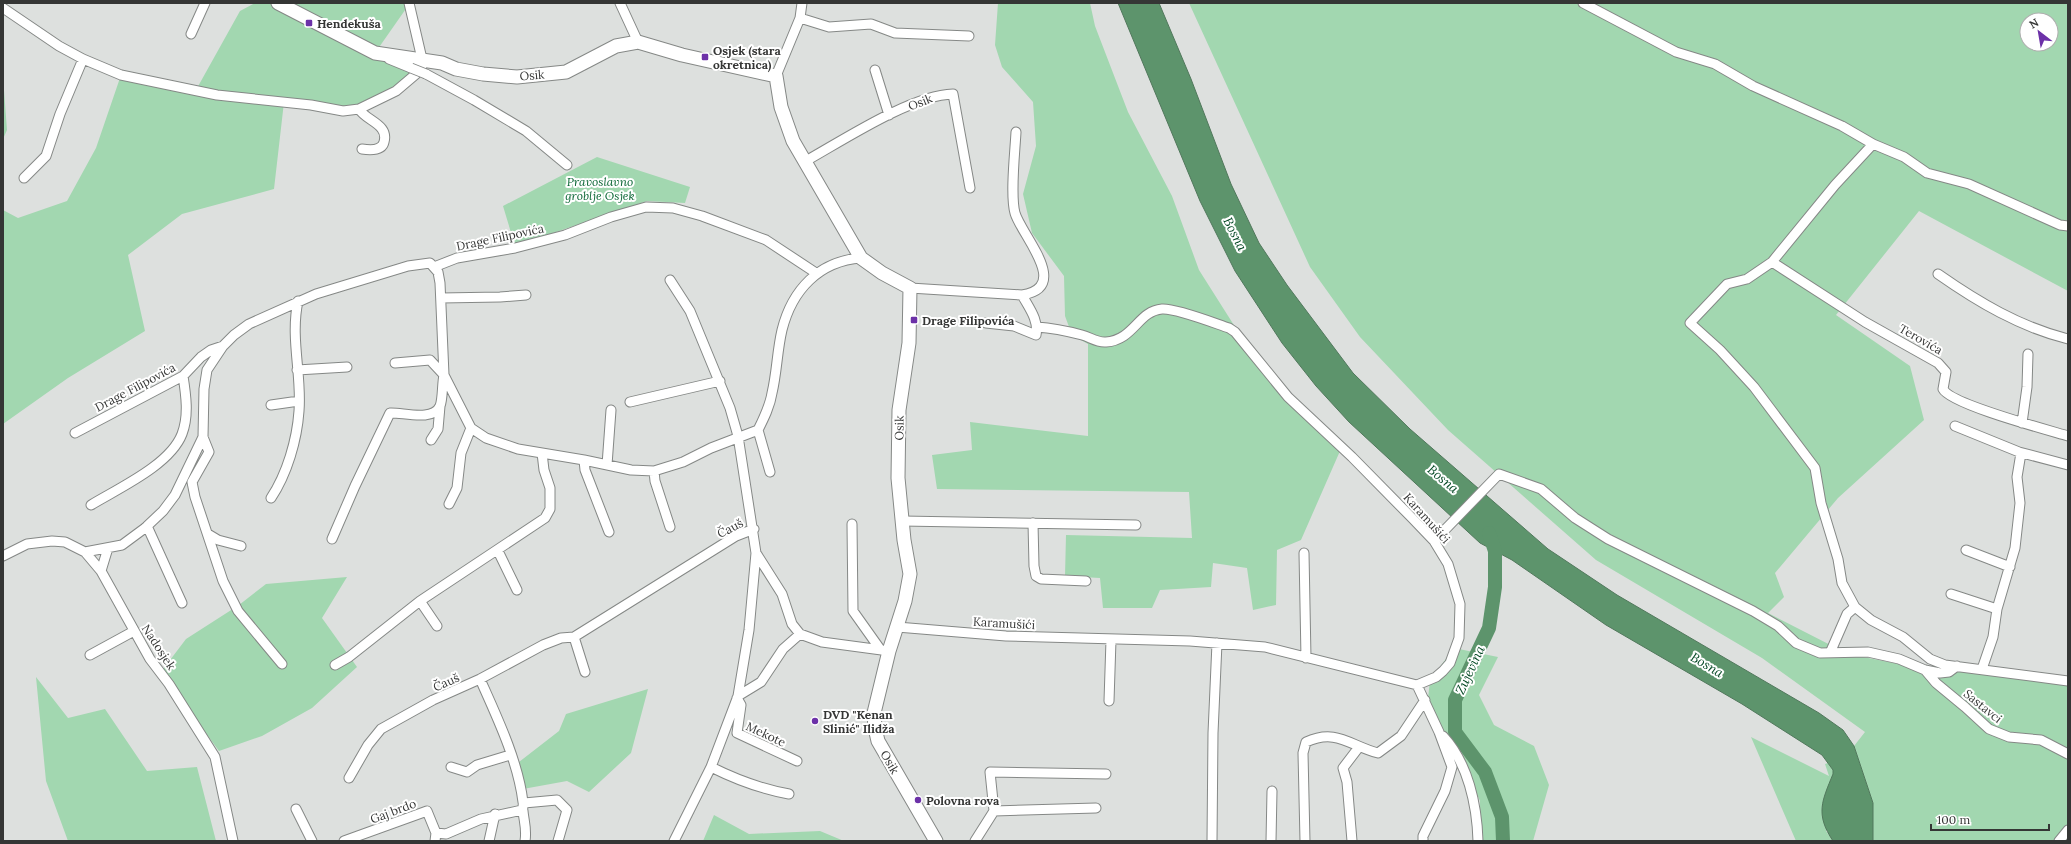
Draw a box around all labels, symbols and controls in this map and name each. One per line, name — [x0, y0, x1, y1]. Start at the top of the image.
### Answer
north arrow — [2019, 12, 2059, 52]
text: N — [2027, 15, 2042, 32]
place label: Hendekuša — [317, 16, 381, 31]
marker: Hendekuša — [304, 18, 314, 28]
place label: Osjek (stara okretnica) — [713, 43, 781, 73]
marker: Osjek (stara okretnica) — [700, 52, 710, 62]
street label: Osik — [519, 66, 546, 84]
street label: Osik — [906, 90, 935, 114]
park label: Pravoslavno groblje Osjek — [565, 174, 635, 203]
water label: Bosna — [1219, 214, 1251, 254]
street label: Drage Filipovića — [455, 220, 545, 254]
place label: Drage Filipovića — [922, 313, 1015, 328]
marker: Drage Filipovića — [909, 315, 919, 325]
street label: Terovića — [1897, 321, 1945, 357]
street label: Drage Filipovića — [92, 359, 178, 415]
street label: Osik — [891, 415, 907, 441]
water label: Bosna — [1424, 461, 1463, 497]
street label: Karamušići — [1401, 490, 1453, 546]
street label: Čauš — [714, 515, 746, 541]
street label: Karamušići — [973, 614, 1035, 632]
street label: Nadosjek — [139, 621, 180, 673]
water label: Zujevina — [1451, 642, 1489, 697]
water label: Bosna — [1687, 649, 1727, 682]
street label: Čauš — [431, 669, 462, 694]
street label: Sastavci — [1961, 686, 2005, 726]
place label: DVD "Kenan Slinić" Ilidža — [823, 707, 895, 736]
marker: DVD "Kenan Slinić" Ilidža — [810, 716, 820, 726]
street label: Mekote — [744, 718, 789, 750]
street label: Osik — [877, 747, 903, 777]
place label: Polovna rova — [926, 793, 1000, 808]
street label: Gaj brdo — [368, 795, 418, 827]
marker: Polovna rova — [913, 795, 923, 805]
scale bar — [1931, 806, 2049, 832]
text: 100 m — [1937, 812, 1970, 827]

